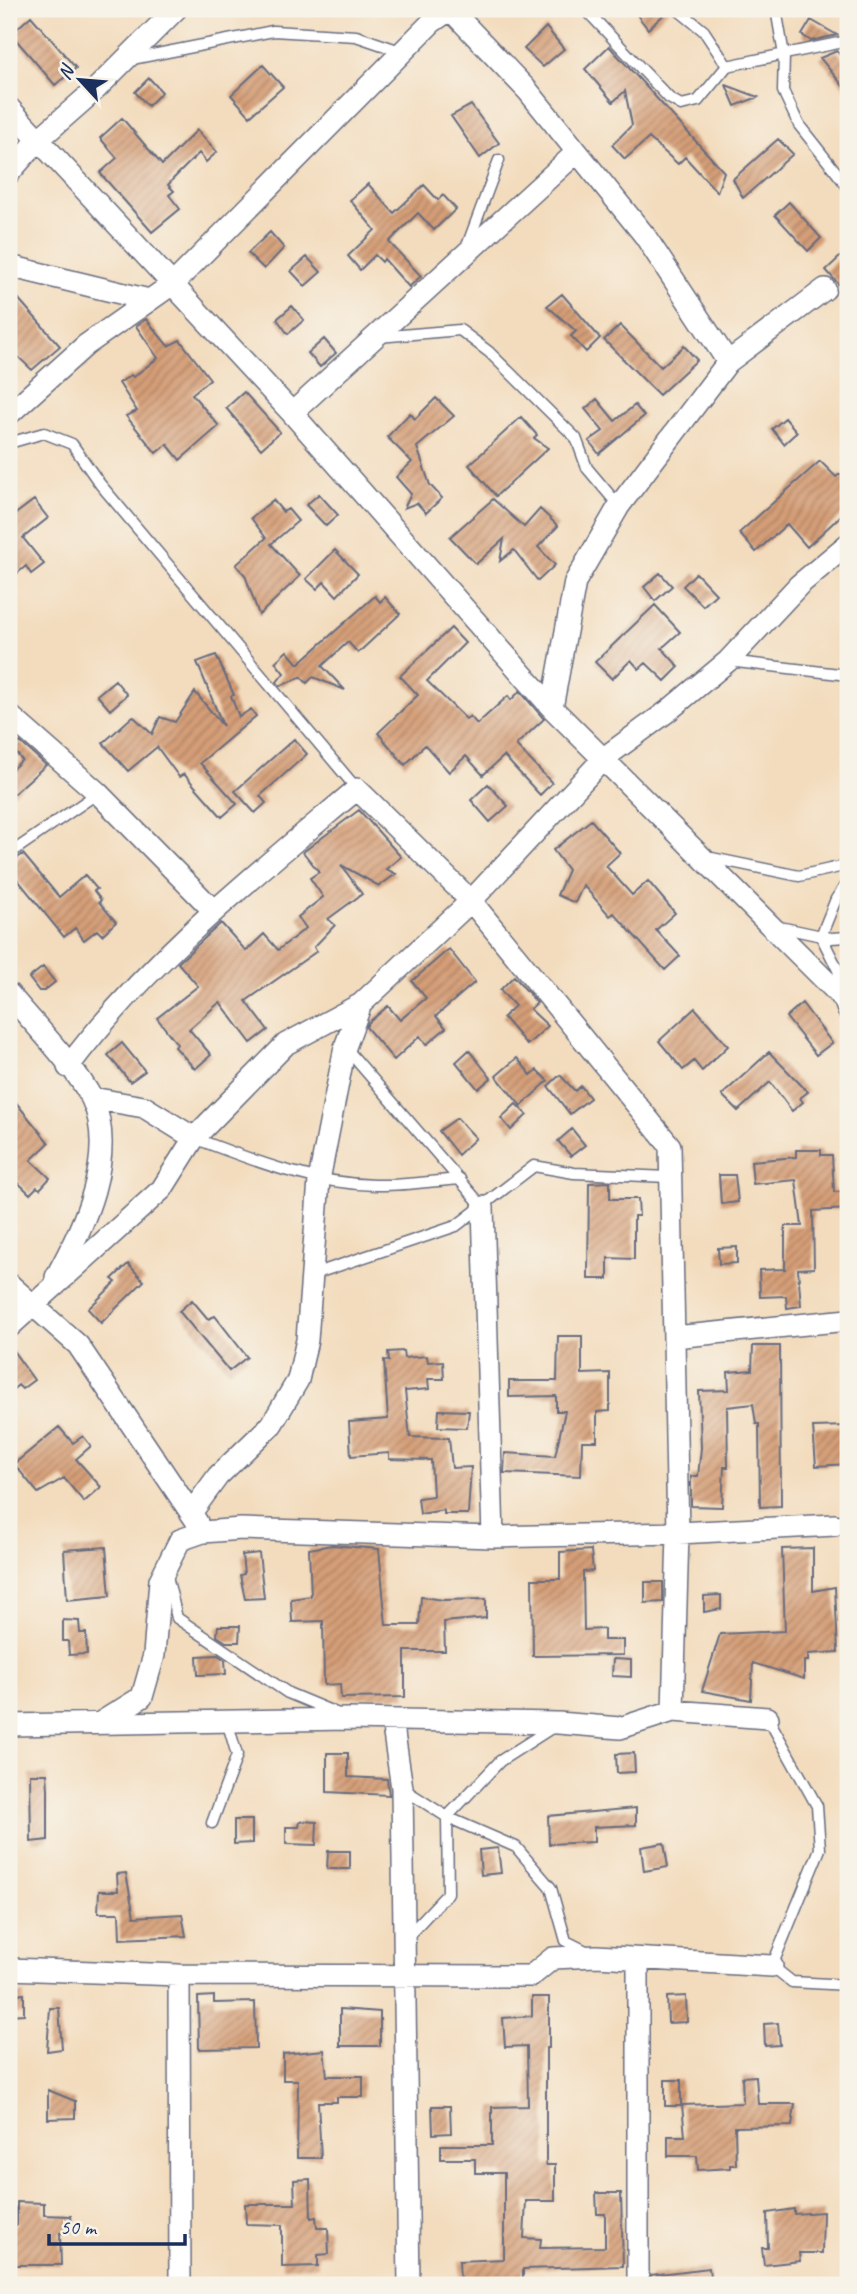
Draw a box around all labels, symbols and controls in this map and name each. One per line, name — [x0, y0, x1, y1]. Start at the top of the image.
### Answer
north arrow — [46, 46, 116, 116]
text: N — [52, 60, 80, 84]
scale bar — [49, 2203, 186, 2247]
text: 50 m — [60, 2214, 98, 2240]

